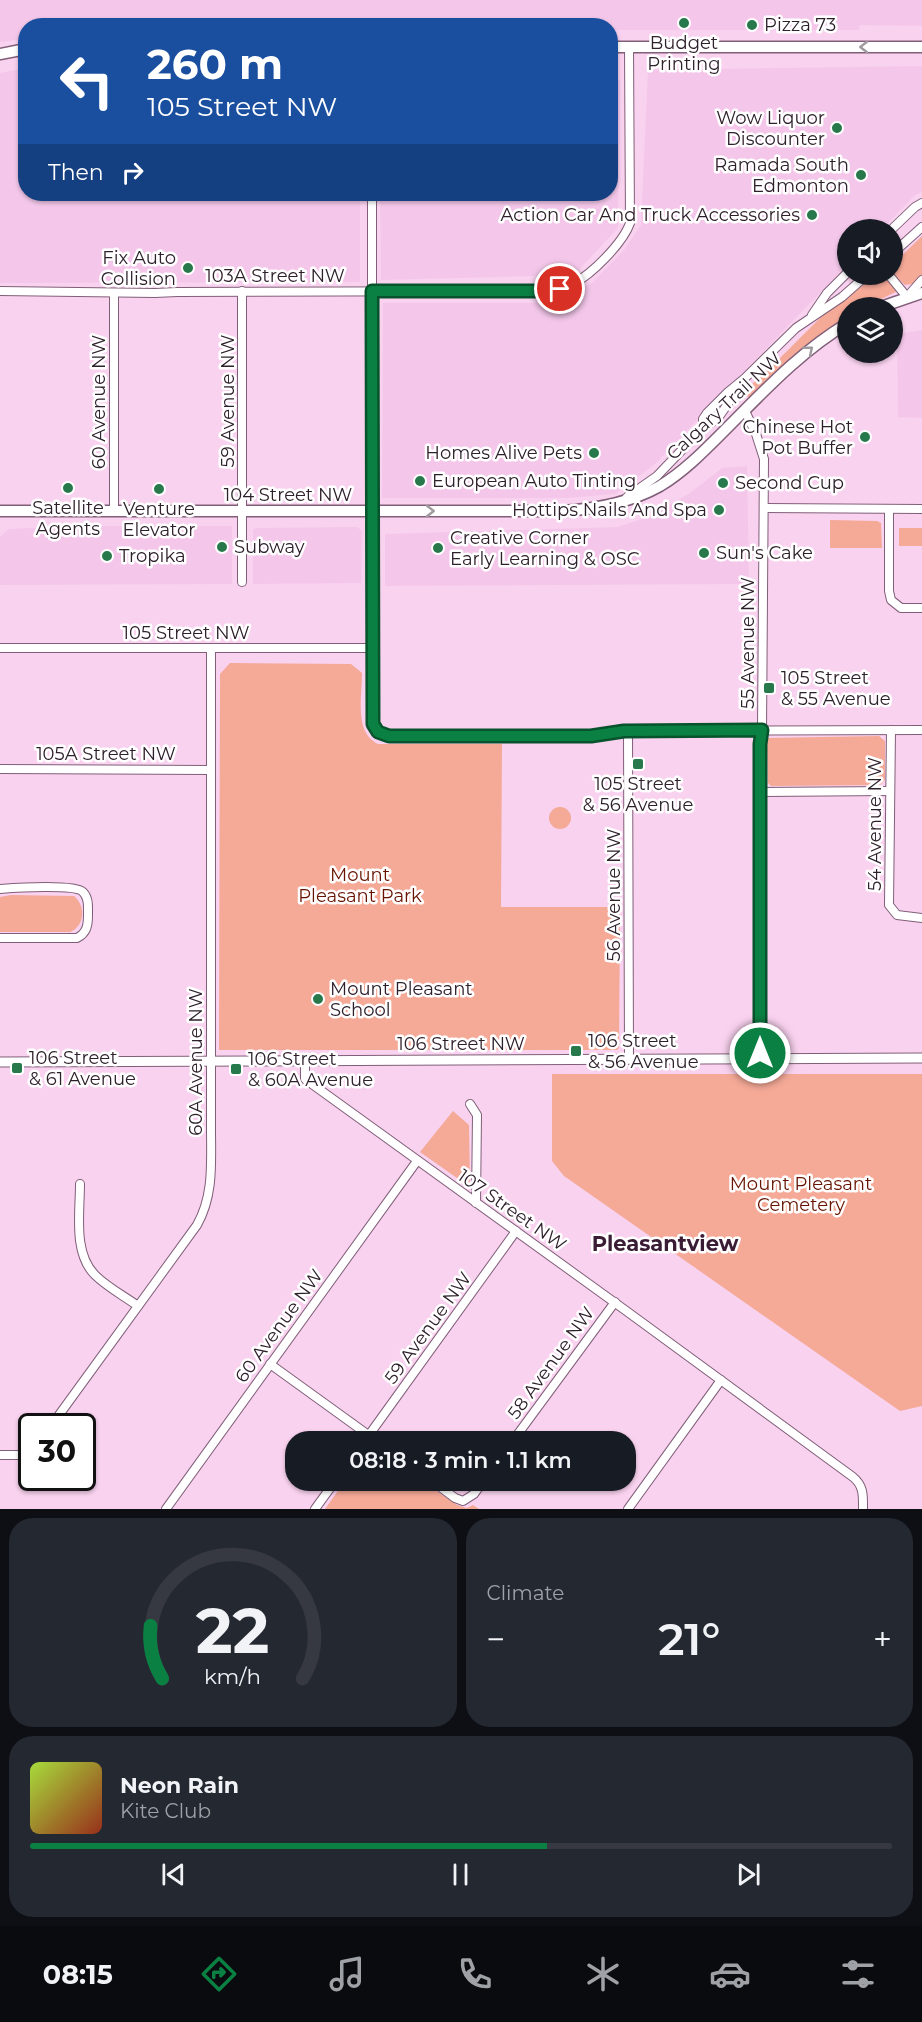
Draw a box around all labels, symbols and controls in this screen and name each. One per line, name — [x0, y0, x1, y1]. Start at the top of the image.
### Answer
place label: Pizza 73 — [764, 14, 836, 36]
marker: Budget Printing — [677, 16, 691, 30]
marker: Pizza 73 — [745, 18, 759, 32]
place label: Budget Printing — [647, 32, 721, 75]
text: 260 m — [147, 38, 283, 90]
one-way arrow — [859, 41, 868, 53]
icon: left — [48, 42, 126, 120]
text: 105 Street NW — [147, 90, 337, 123]
place label: Wow Liquor Discounter — [716, 107, 825, 150]
marker: Wow Liquor Discounter — [830, 121, 844, 135]
place label: Ramada South Edmonton — [714, 154, 849, 197]
icon: right — [116, 156, 149, 189]
text: Then — [48, 159, 104, 186]
marker: Ramada South Edmonton — [854, 168, 868, 182]
place label: Action Car And Truck Accessories — [501, 204, 800, 226]
marker: Action Car And Truck Accessories — [805, 208, 819, 222]
map controls — [837, 219, 903, 363]
button: sound — [837, 219, 903, 285]
place label: Fix Auto Collision — [101, 247, 176, 290]
marker: Fix Auto Collision — [181, 261, 195, 275]
pin — [534, 263, 585, 314]
street label: 103A Street NW — [205, 265, 345, 287]
icon: arrive — [543, 272, 576, 305]
button: layers — [837, 297, 903, 363]
street label: 60 Avenue NW — [88, 335, 110, 469]
street label: 59 Avenue NW — [217, 335, 239, 467]
one-way arrow — [802, 346, 813, 357]
street label: Calgary Trail NW — [662, 347, 786, 465]
place label: Chinese Hot Pot Buffer — [743, 416, 853, 459]
marker: Chinese Hot Pot Buffer — [858, 430, 872, 444]
place label: Homes Alive Pets — [425, 442, 582, 464]
marker: Homes Alive Pets — [587, 446, 601, 460]
place label: European Auto Tinting — [432, 470, 636, 492]
place label: Second Cup — [735, 472, 844, 494]
marker: European Auto Tinting — [413, 474, 427, 488]
marker: Second Cup — [716, 476, 730, 490]
marker: Satellite Agents — [61, 481, 75, 495]
marker: Venture Elevator — [152, 482, 166, 496]
street label: 104 Street NW — [224, 484, 352, 506]
place label: Satellite Agents — [32, 497, 104, 540]
place label: Venture Elevator — [122, 498, 196, 541]
place label: Hottips Nails And Spa — [512, 499, 707, 521]
marker: Hottips Nails And Spa — [712, 503, 726, 517]
one-way arrow — [426, 505, 435, 517]
place label: Creative Corner Early Learning & OSC — [450, 527, 640, 570]
place label: Subway — [234, 536, 305, 558]
marker: Subway — [215, 540, 229, 554]
marker: Creative Corner Early Learning & OSC — [431, 541, 445, 555]
place label: Sun's Cake — [716, 542, 813, 564]
place label: Tropika — [119, 545, 186, 567]
marker: Sun's Cake — [697, 546, 711, 560]
marker: Tropika — [100, 549, 114, 563]
street label: 55 Avenue NW — [737, 577, 759, 709]
street label: 105 Street NW — [123, 622, 249, 644]
place label: 105 Street & 55 Avenue — [781, 667, 891, 710]
marker: 105 Street & 55 Avenue — [762, 681, 776, 695]
street label: 105A Street NW — [36, 743, 176, 765]
marker: 105 Street & 56 Avenue — [631, 757, 645, 771]
street label: 54 Avenue NW — [864, 757, 886, 891]
place label: 105 Street & 56 Avenue — [583, 773, 693, 816]
street label: 56 Avenue NW — [603, 829, 625, 961]
park label: Mount Pleasant Park — [298, 864, 422, 907]
place label: Mount Pleasant School — [330, 978, 473, 1021]
street label: 60A Avenue NW — [185, 988, 207, 1136]
marker: Mount Pleasant School — [311, 992, 325, 1006]
position arrow — [728, 1021, 792, 1085]
place label: 106 Street & 56 Avenue — [588, 1030, 699, 1073]
street label: 106 Street NW — [397, 1033, 525, 1055]
marker: 106 Street & 56 Avenue — [569, 1044, 583, 1058]
place label: 106 Street & 61 Avenue — [29, 1047, 136, 1090]
place label: 106 Street & 60A Avenue — [248, 1048, 373, 1091]
marker: 106 Street & 61 Avenue — [10, 1061, 24, 1075]
marker: 106 Street & 60A Avenue — [229, 1062, 243, 1076]
street label: 107 Street NW — [454, 1165, 570, 1255]
park label: Mount Pleasant Cemetery — [730, 1173, 872, 1216]
district label: Pleasantview — [592, 1231, 739, 1256]
street label: 60 Avenue NW — [231, 1265, 327, 1387]
street label: 59 Avenue NW — [380, 1268, 476, 1388]
street label: 58 Avenue NW — [503, 1303, 599, 1423]
speed limit sign: 30 — [18, 1413, 96, 1491]
text: 08:18 · 3 min · 1.1 km — [349, 1447, 572, 1474]
text: Climate — [487, 1581, 564, 1605]
text: 22 — [196, 1593, 270, 1669]
text: 21° — [658, 1611, 720, 1666]
text: − — [487, 1619, 505, 1659]
text: + — [873, 1619, 892, 1659]
text: km/h — [204, 1664, 261, 1690]
text: Neon Rain — [120, 1772, 239, 1799]
text: Kite Club — [120, 1799, 211, 1823]
icon: previous — [157, 1858, 190, 1891]
icon: pause — [444, 1858, 477, 1891]
icon: next — [732, 1858, 765, 1891]
icon: directions — [198, 1953, 240, 1995]
icon: music — [326, 1953, 368, 1995]
icon: phone — [454, 1953, 496, 1995]
icon: climate — [582, 1953, 624, 1995]
icon: car — [709, 1953, 751, 1995]
icon: filters — [837, 1953, 879, 1995]
text: 08:15 — [43, 1958, 113, 1991]

